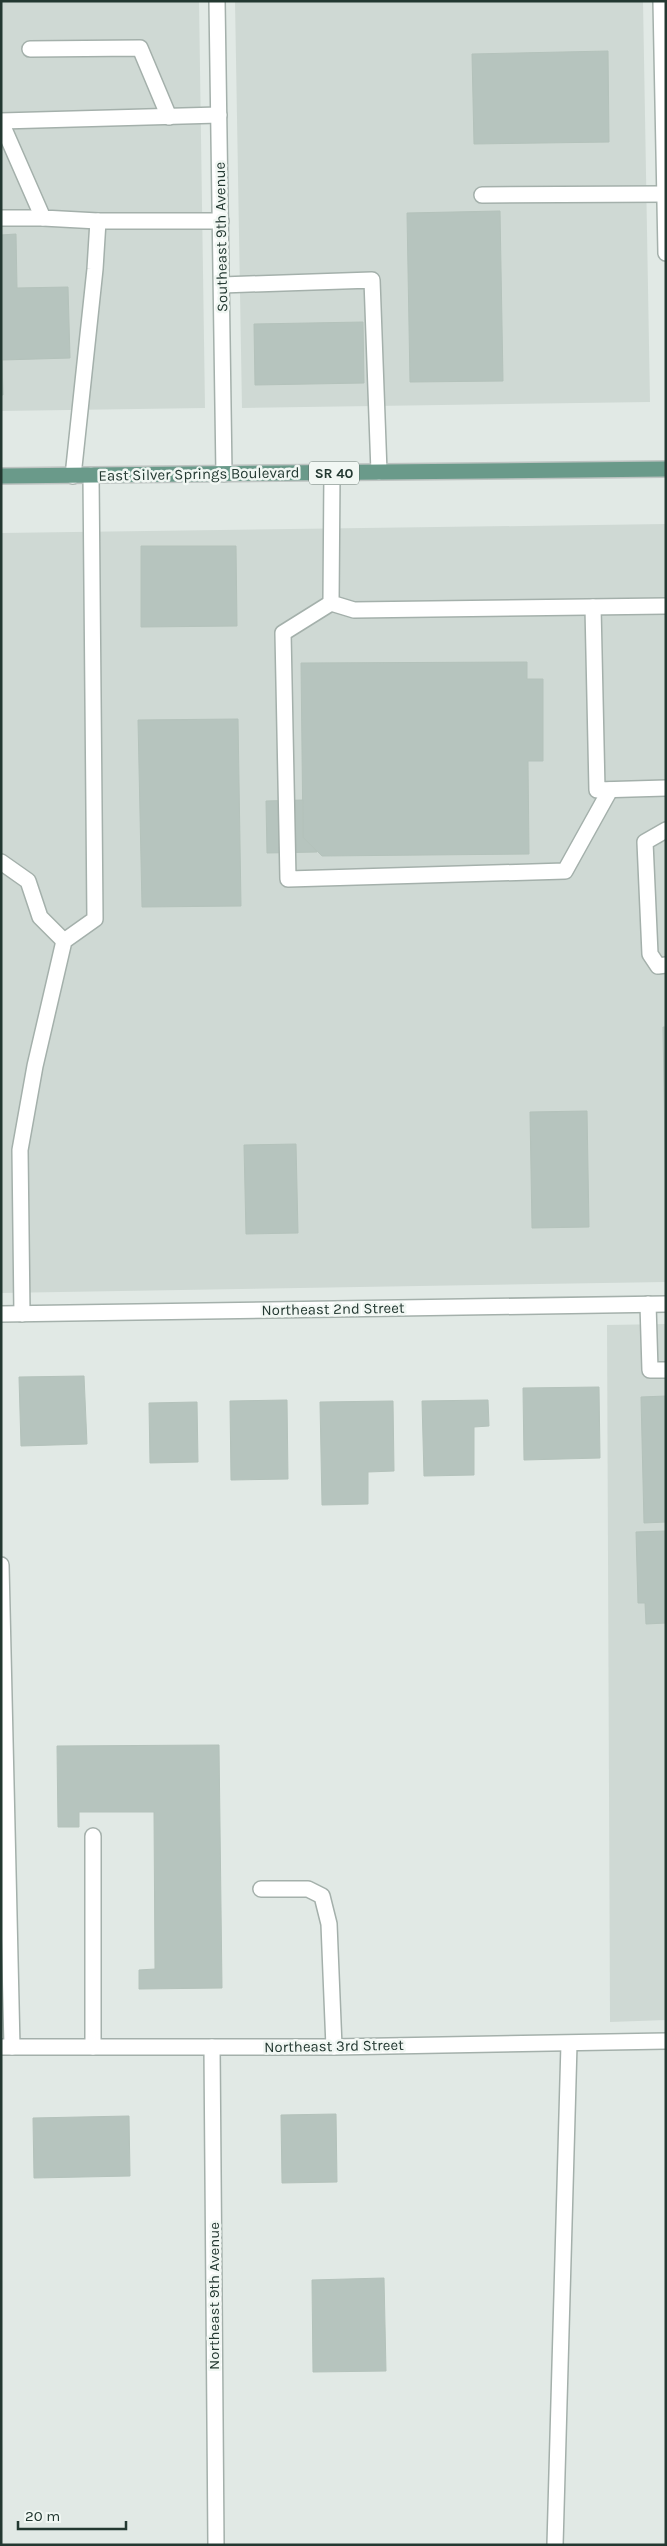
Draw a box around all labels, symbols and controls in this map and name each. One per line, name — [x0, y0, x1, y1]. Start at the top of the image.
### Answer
street label: Southeast 9th Avenue — [211, 162, 231, 312]
road number: SR 40 — [309, 462, 359, 484]
street label: East Silver Springs Boulevard — [98, 463, 300, 485]
street label: Northeast 2nd Street — [261, 1299, 405, 1319]
street label: Northeast 3rd Street — [264, 2036, 404, 2056]
street label: Northeast 9th Avenue — [205, 2222, 223, 2370]
scale bar — [18, 2498, 125, 2530]
text: 20 m — [25, 2507, 60, 2525]

